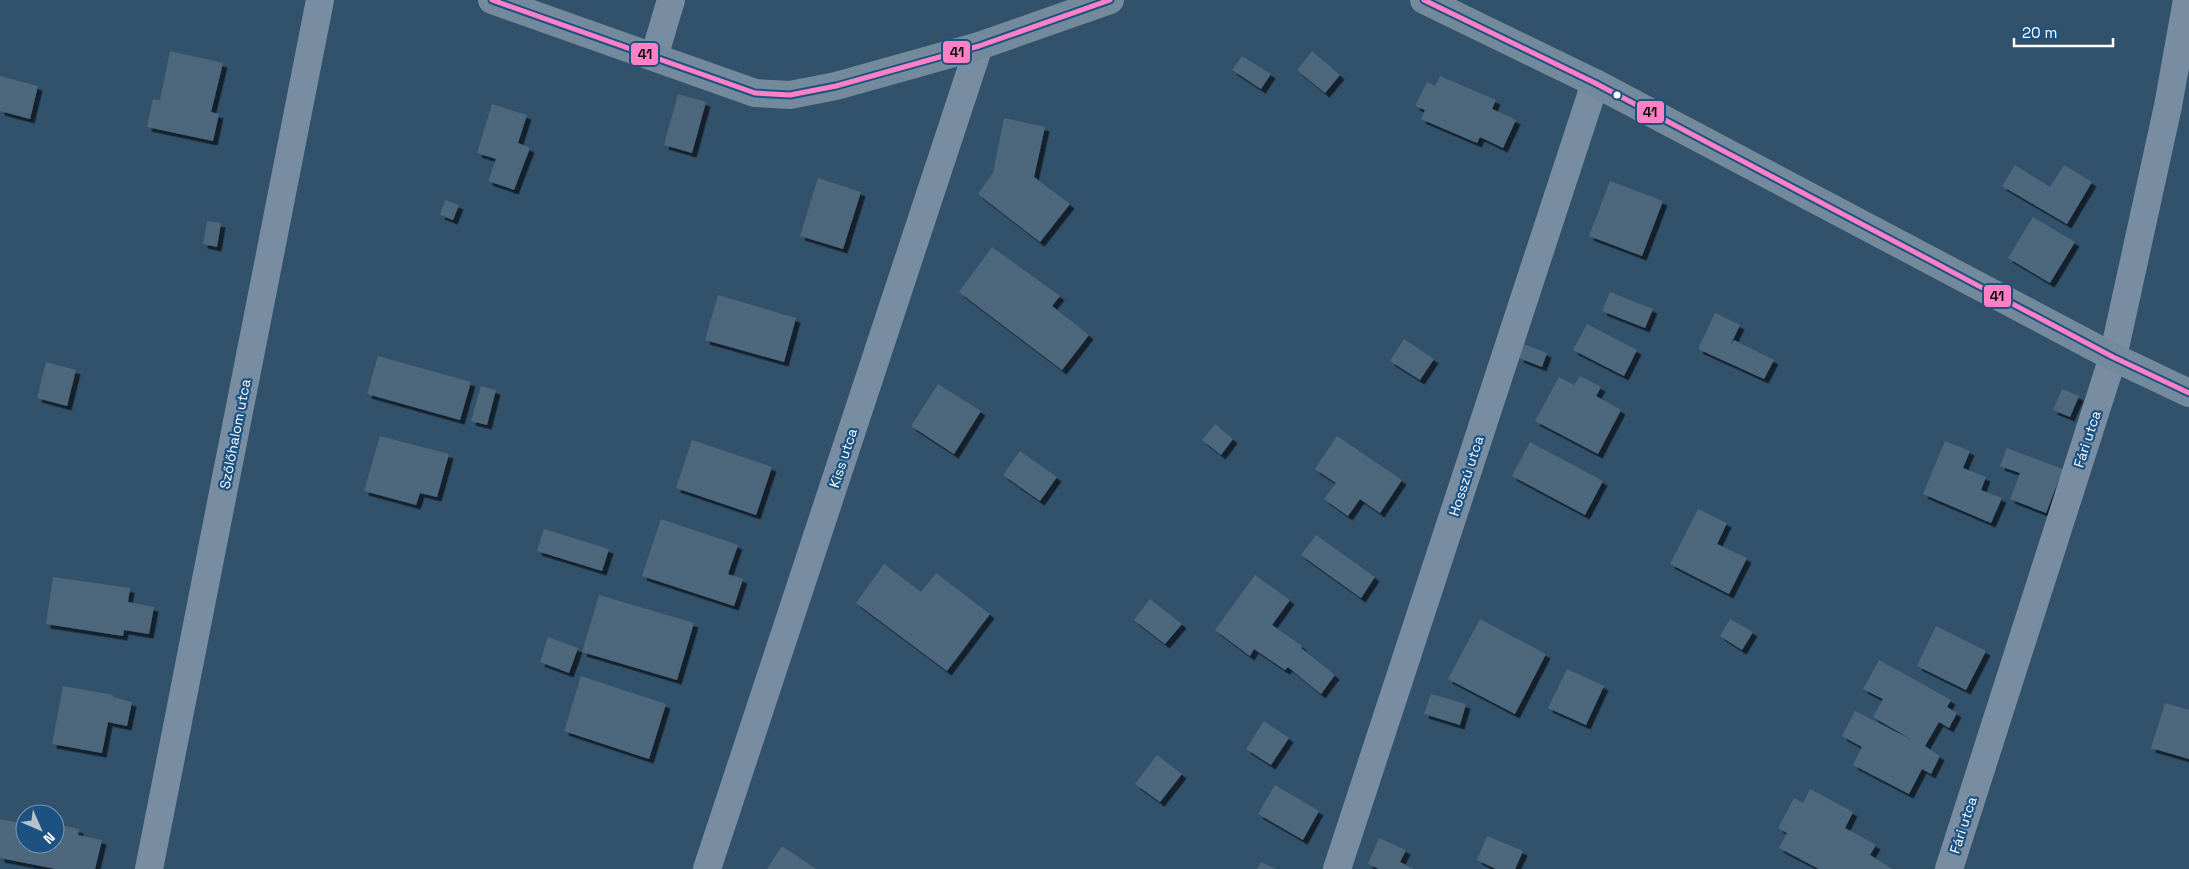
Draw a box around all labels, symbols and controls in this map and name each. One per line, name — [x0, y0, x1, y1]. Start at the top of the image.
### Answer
scale bar — [2014, 15, 2113, 47]
text: 20 m — [2022, 23, 2057, 42]
line badge: 41 — [942, 40, 971, 64]
line badge: 41 — [630, 42, 659, 66]
text: 41 — [950, 43, 964, 61]
text: 41 — [638, 45, 652, 63]
unlabelled marker — [1612, 90, 1622, 100]
line badge: 41 — [1636, 100, 1665, 124]
text: 41 — [1643, 103, 1657, 121]
line badge: 41 — [1983, 284, 2012, 308]
text: 41 — [1990, 287, 2004, 305]
street label: Szőlőhalom utca — [215, 377, 255, 491]
street label: Fári utca — [2069, 408, 2105, 470]
street label: Kiss utca — [825, 426, 861, 490]
street label: Hosszú utca — [1445, 434, 1487, 518]
street label: Fári utca — [1945, 794, 1981, 856]
north arrow — [15, 804, 65, 854]
text: N — [40, 829, 59, 848]

